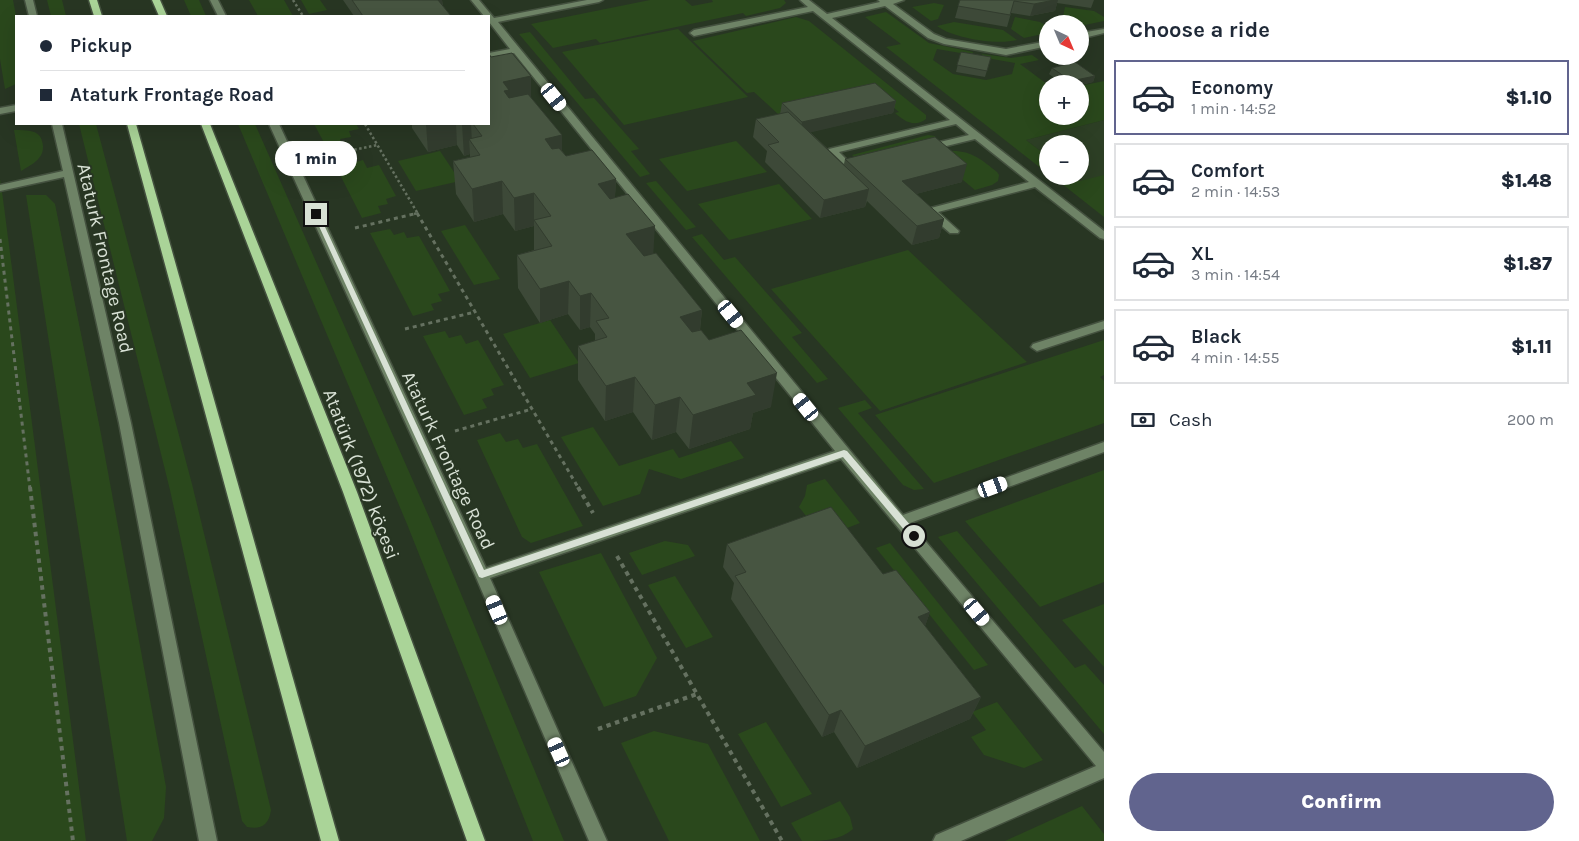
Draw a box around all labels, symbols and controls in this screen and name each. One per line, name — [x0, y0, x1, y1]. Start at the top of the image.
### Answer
north arrow — [1039, 15, 1089, 65]
map controls — [1039, 15, 1089, 185]
text: Choose a ride — [1129, 17, 1270, 43]
text: Pickup — [70, 35, 132, 57]
button: + — [1039, 75, 1089, 125]
icon: car — [1131, 75, 1176, 120]
text: Economy — [1191, 77, 1273, 99]
car — [538, 81, 569, 113]
text: Ataturk Frontage Road — [70, 84, 274, 106]
text: $1.10 — [1506, 87, 1552, 109]
text: 1 min · 14:52 — [1191, 99, 1276, 118]
button: − — [1039, 135, 1089, 185]
callout: 1 min — [275, 142, 357, 176]
text: 1 min — [295, 149, 337, 168]
icon: car — [1131, 158, 1176, 203]
text: Comfort — [1191, 160, 1265, 182]
street label: Ataturk Frontage Road — [72, 161, 138, 355]
text: $1.48 — [1501, 170, 1552, 192]
text: 2 min · 14:53 — [1191, 182, 1280, 201]
route end — [305, 203, 327, 225]
icon: car — [1131, 241, 1176, 286]
text: XL — [1191, 243, 1213, 265]
text: $1.87 — [1503, 253, 1552, 275]
text: 3 min · 14:54 — [1191, 265, 1280, 284]
car — [715, 298, 746, 330]
icon: car — [1131, 324, 1176, 369]
text: Black — [1191, 326, 1242, 348]
text: $1.11 — [1511, 336, 1552, 358]
text: 4 min · 14:55 — [1191, 348, 1280, 367]
street label: Ataturk Frontage Road — [397, 368, 499, 553]
street label: Atatürk (1972) köçesi — [318, 386, 404, 563]
car — [790, 391, 821, 423]
icon: cash — [1129, 406, 1157, 434]
text: Cash — [1169, 409, 1213, 431]
text: 200 m — [1507, 410, 1554, 429]
car — [976, 475, 1009, 499]
route start — [903, 525, 925, 547]
car — [484, 593, 509, 627]
car — [961, 596, 992, 628]
car — [546, 735, 571, 769]
button: Confirm — [1129, 773, 1554, 831]

